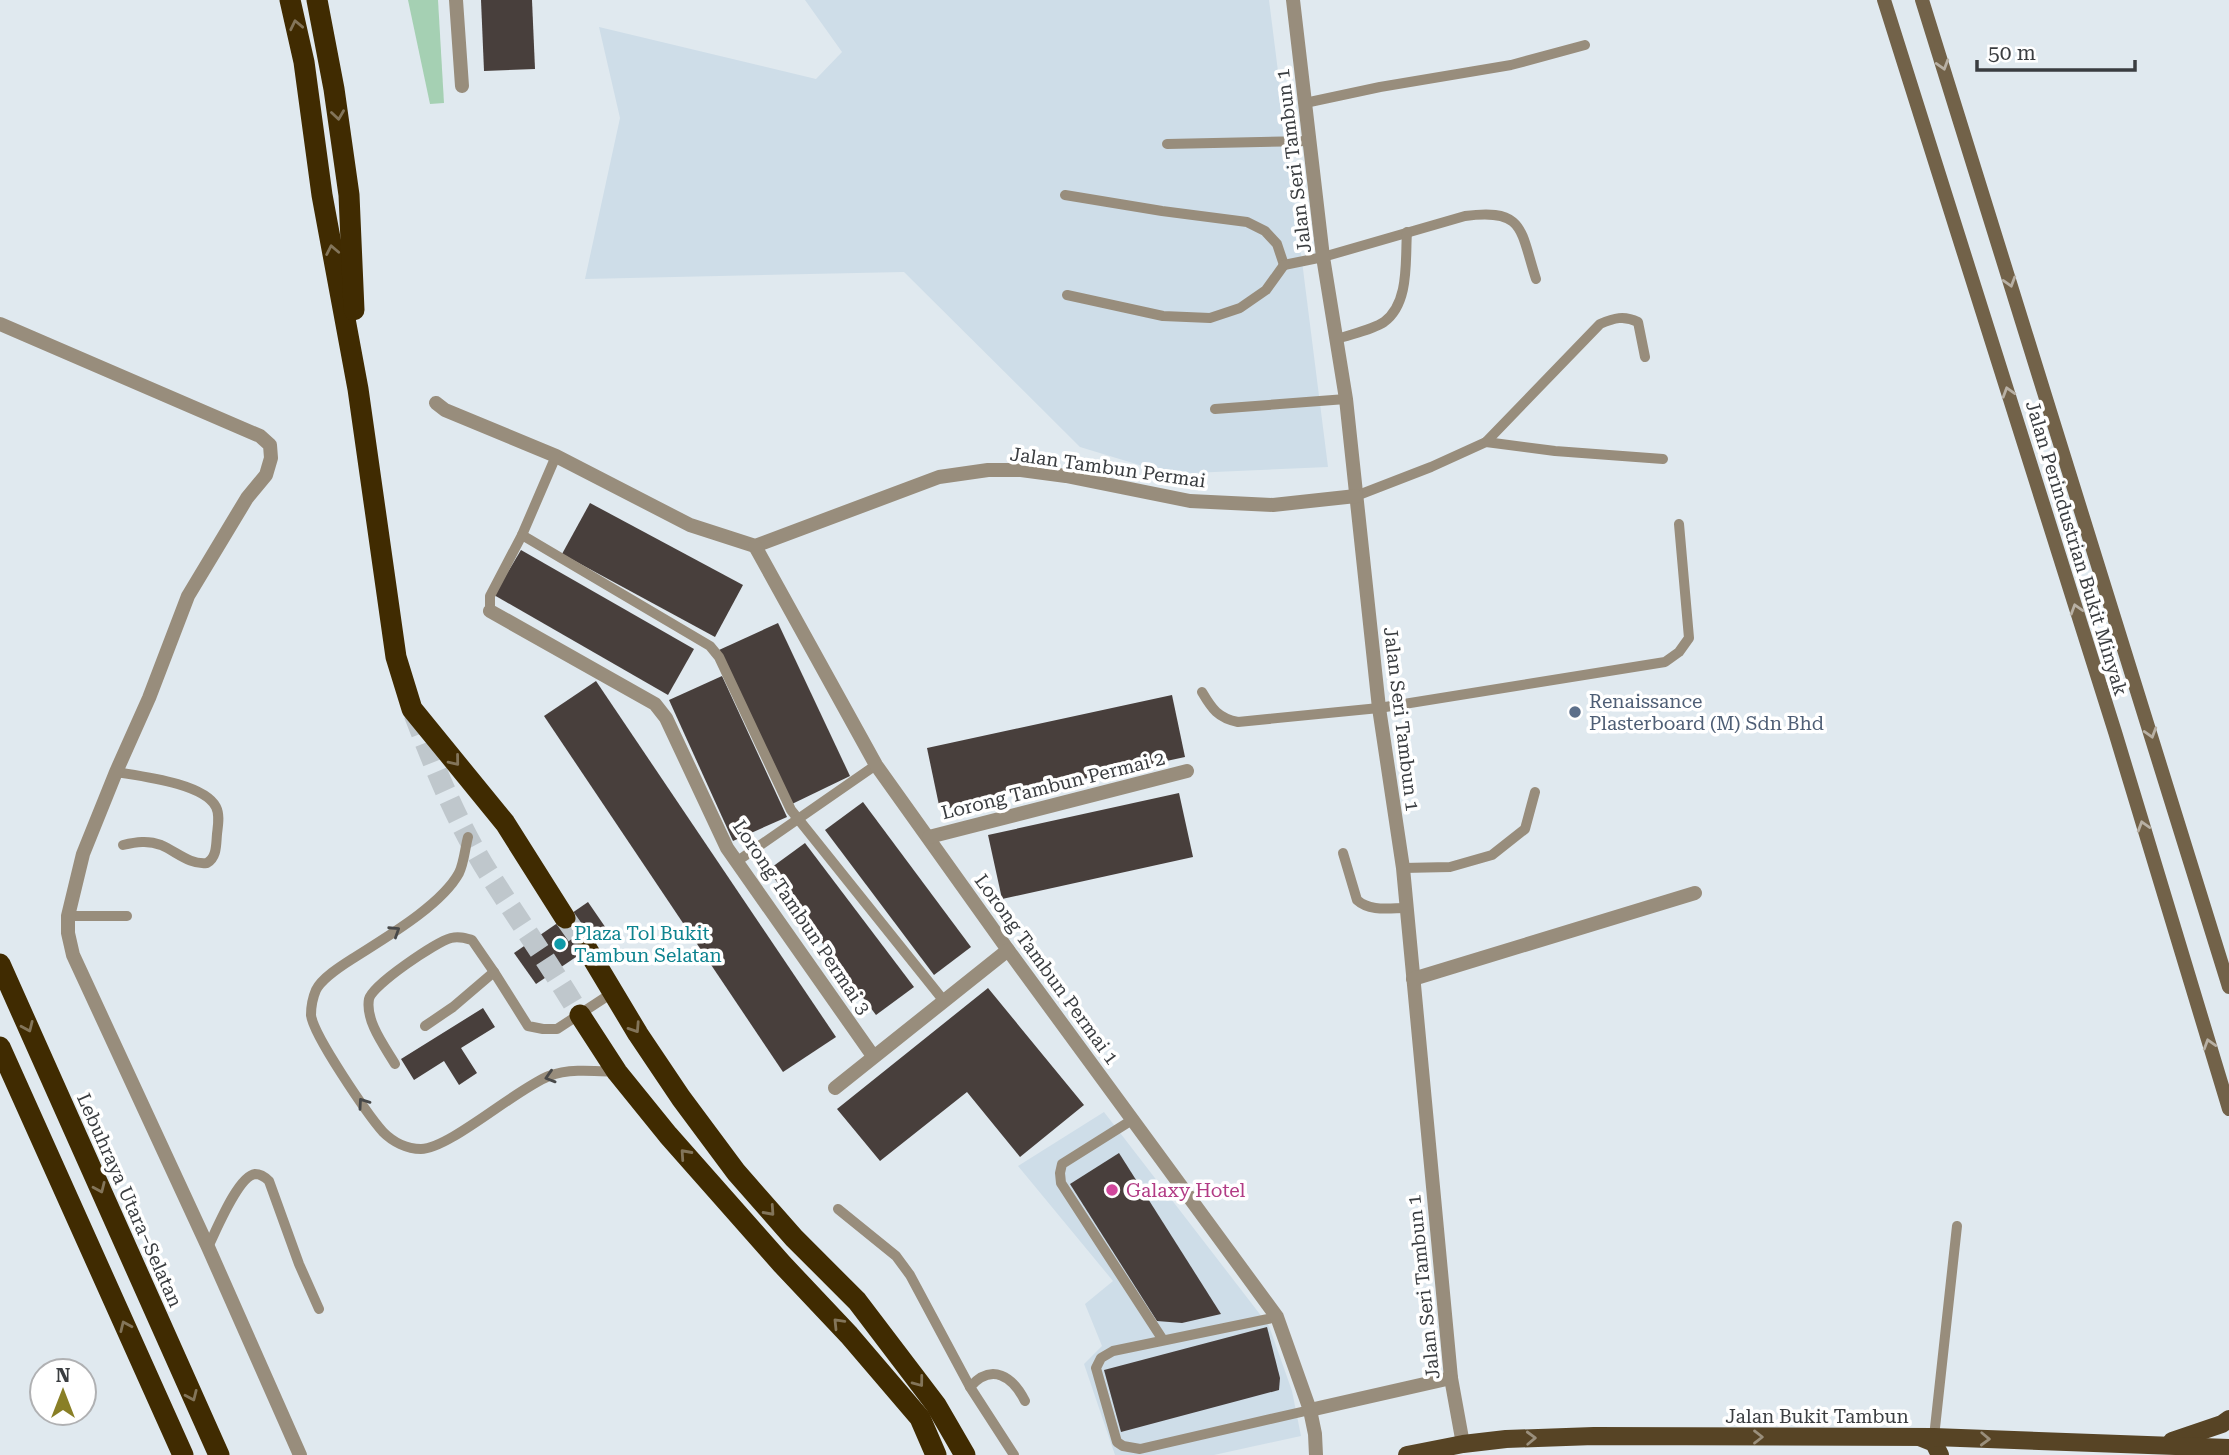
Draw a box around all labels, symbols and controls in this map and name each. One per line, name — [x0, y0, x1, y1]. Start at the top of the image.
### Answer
one-way arrow — [290, 19, 304, 31]
scale bar — [1977, 28, 2134, 72]
text: 50 m — [1988, 41, 2036, 65]
one-way arrow — [1934, 59, 1949, 71]
street label: Jalan Seri Tambun 1 — [1271, 67, 1316, 254]
one-way arrow — [330, 110, 345, 121]
one-way arrow — [325, 244, 340, 256]
one-way arrow — [2002, 276, 2017, 288]
one-way arrow — [2001, 386, 2016, 398]
street label: Jalan Perindustrian Bukit Minyak — [2021, 398, 2132, 698]
street label: Jalan Tambun Permai — [1009, 442, 1207, 493]
one-way arrow — [2070, 603, 2084, 616]
street label: Jalan Seri Tambun 1 — [1379, 626, 1424, 813]
place label: Renaissance Plasterboard (M) Sdn Bhd — [1589, 690, 1824, 735]
marker: Renaissance Plasterboard (M) Sdn Bhd — [1567, 704, 1583, 720]
one-way arrow — [2143, 727, 2158, 739]
street label: Lorong Tambun Permai 2 — [939, 747, 1167, 824]
one-way arrow — [447, 753, 459, 766]
street label: Lorong Tambun Permai 3 — [728, 816, 875, 1019]
one-way arrow — [2137, 820, 2152, 832]
street label: Lorong Tambun Permai 1 — [970, 870, 1123, 1069]
place label: Plaza Tol Bukit Tambun Selatan — [574, 922, 722, 967]
one-way arrow — [387, 927, 400, 939]
marker: Plaza Tol Bukit Tambun Selatan — [552, 936, 568, 952]
one-way arrow — [20, 1020, 34, 1032]
one-way arrow — [626, 1021, 639, 1034]
one-way arrow — [2203, 1038, 2218, 1050]
one-way arrow — [544, 1069, 556, 1083]
street label: Lebuhraya Utara–Selatan — [72, 1090, 187, 1311]
one-way arrow — [358, 1097, 371, 1110]
one-way arrow — [681, 1149, 693, 1162]
place label: Galaxy Hotel — [1126, 1179, 1246, 1202]
one-way arrow — [92, 1181, 106, 1193]
marker: Galaxy Hotel — [1104, 1182, 1120, 1198]
street label: Jalan Seri Tambun 1 — [1402, 1193, 1445, 1380]
one-way arrow — [762, 1203, 774, 1216]
one-way arrow — [833, 1318, 846, 1331]
one-way arrow — [119, 1320, 133, 1333]
north arrow — [28, 1357, 98, 1427]
text: N — [56, 1364, 71, 1387]
one-way arrow — [911, 1374, 924, 1387]
one-way arrow — [184, 1389, 198, 1401]
street label: Jalan Bukit Tambun — [1725, 1405, 1909, 1428]
one-way arrow — [1526, 1430, 1536, 1446]
one-way arrow — [1753, 1430, 1764, 1445]
one-way arrow — [1981, 1431, 1991, 1447]

